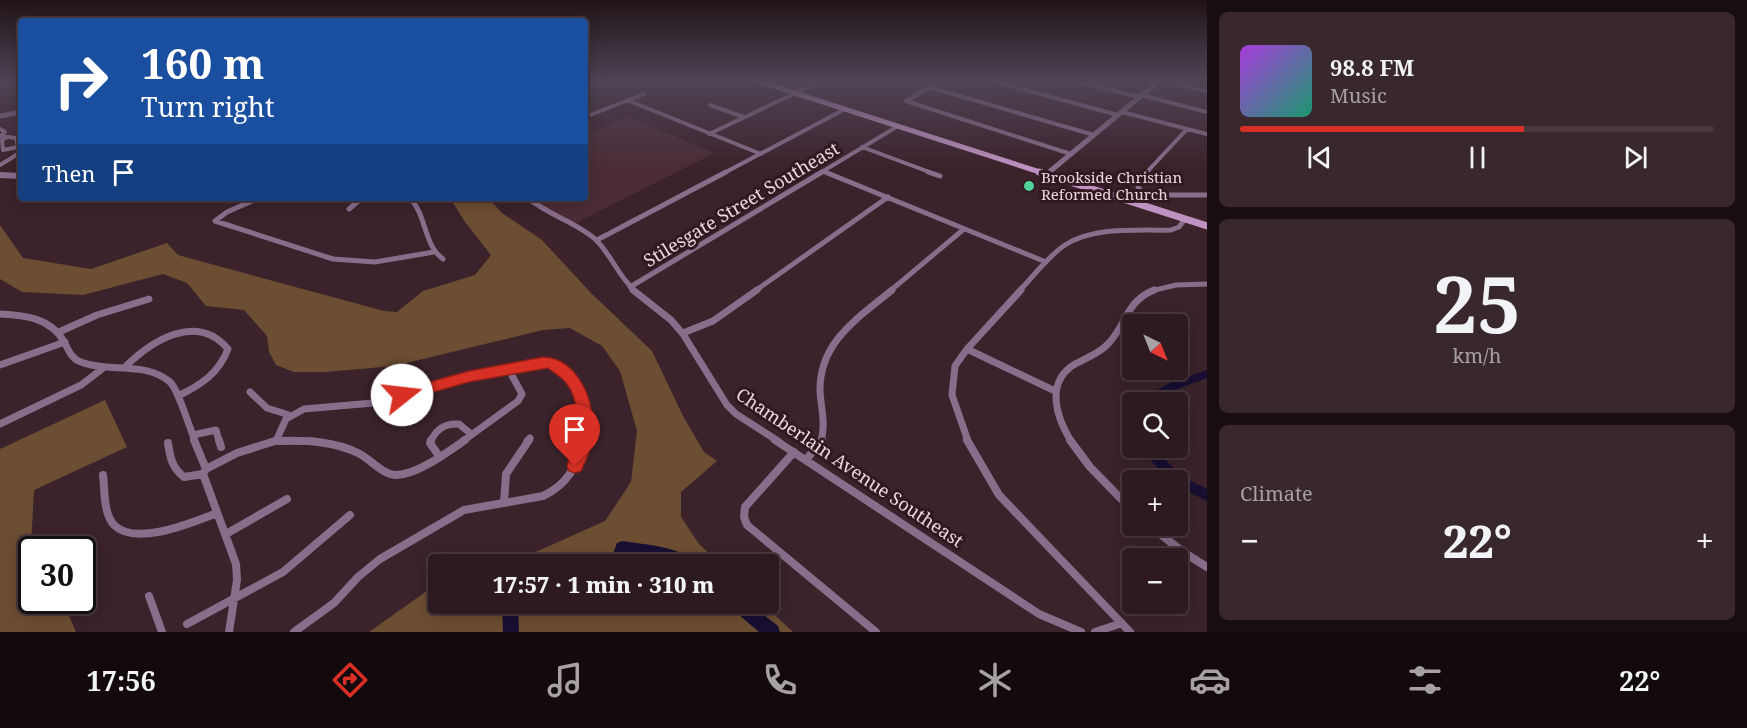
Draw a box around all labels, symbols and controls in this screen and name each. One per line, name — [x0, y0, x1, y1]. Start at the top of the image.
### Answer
text: 160 m — [141, 34, 265, 91]
icon: right — [42, 42, 120, 120]
text: 98.8 FM — [1330, 52, 1414, 82]
text: Music — [1330, 82, 1387, 109]
text: Turn right — [141, 88, 274, 125]
street label: Stilesgate Street Southeast — [639, 136, 843, 272]
icon: previous — [1303, 141, 1336, 174]
icon: pause — [1461, 141, 1494, 174]
icon: next — [1619, 141, 1652, 174]
icon: arrive — [107, 156, 140, 189]
text: Then — [42, 158, 95, 188]
place label: Brookside Christian Reformed Church — [1041, 167, 1183, 204]
marker: Brookside Christian Reformed Church — [1022, 179, 1036, 193]
text: 25 — [1433, 250, 1521, 356]
north arrow — [1122, 314, 1188, 380]
map controls — [1122, 314, 1188, 614]
text: km/h — [1452, 342, 1502, 369]
position arrow — [370, 363, 434, 427]
street label: Chamberlain Avenue Southeast — [732, 382, 968, 552]
button: search — [1122, 392, 1188, 458]
pin — [549, 404, 600, 466]
icon: arrive — [558, 413, 591, 446]
button: + — [1122, 470, 1188, 536]
text: Climate — [1240, 480, 1313, 507]
text: 22° — [1443, 510, 1512, 571]
text: − — [1240, 518, 1259, 563]
text: + — [1696, 518, 1714, 563]
speed limit sign: 30 — [18, 536, 96, 614]
button: − — [1122, 548, 1188, 614]
text: 17:57 · 1 min · 310 m — [493, 569, 714, 599]
icon: directions — [329, 659, 371, 701]
icon: music — [544, 659, 586, 701]
icon: phone — [759, 659, 801, 701]
icon: climate — [974, 659, 1016, 701]
icon: car — [1189, 659, 1231, 701]
icon: filters — [1404, 659, 1446, 701]
text: 17:56 — [87, 662, 156, 699]
text: 22° — [1619, 662, 1660, 699]

